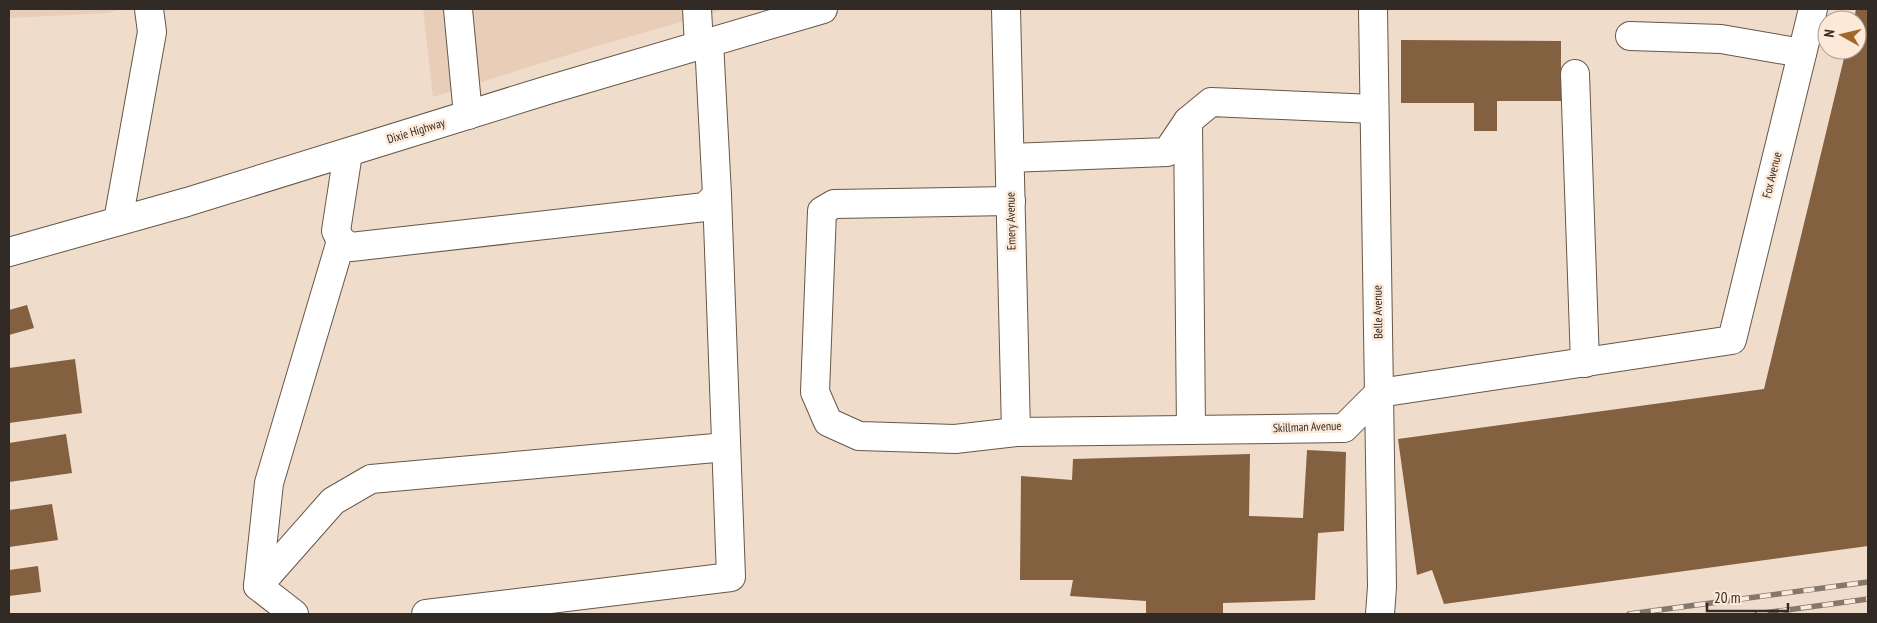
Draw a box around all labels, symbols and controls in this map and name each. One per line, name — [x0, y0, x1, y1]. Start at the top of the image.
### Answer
north arrow — [1817, 10, 1867, 60]
text: N — [1820, 28, 1839, 38]
street label: Dixie Highway — [385, 114, 447, 146]
street label: Fox Avenue — [1759, 150, 1785, 200]
street label: Emery Avenue — [1002, 192, 1019, 250]
street label: Belle Avenue — [1370, 285, 1385, 339]
street label: Skillman Avenue — [1273, 418, 1341, 435]
scale bar — [1707, 580, 1788, 612]
text: 20 m — [1714, 588, 1740, 607]

